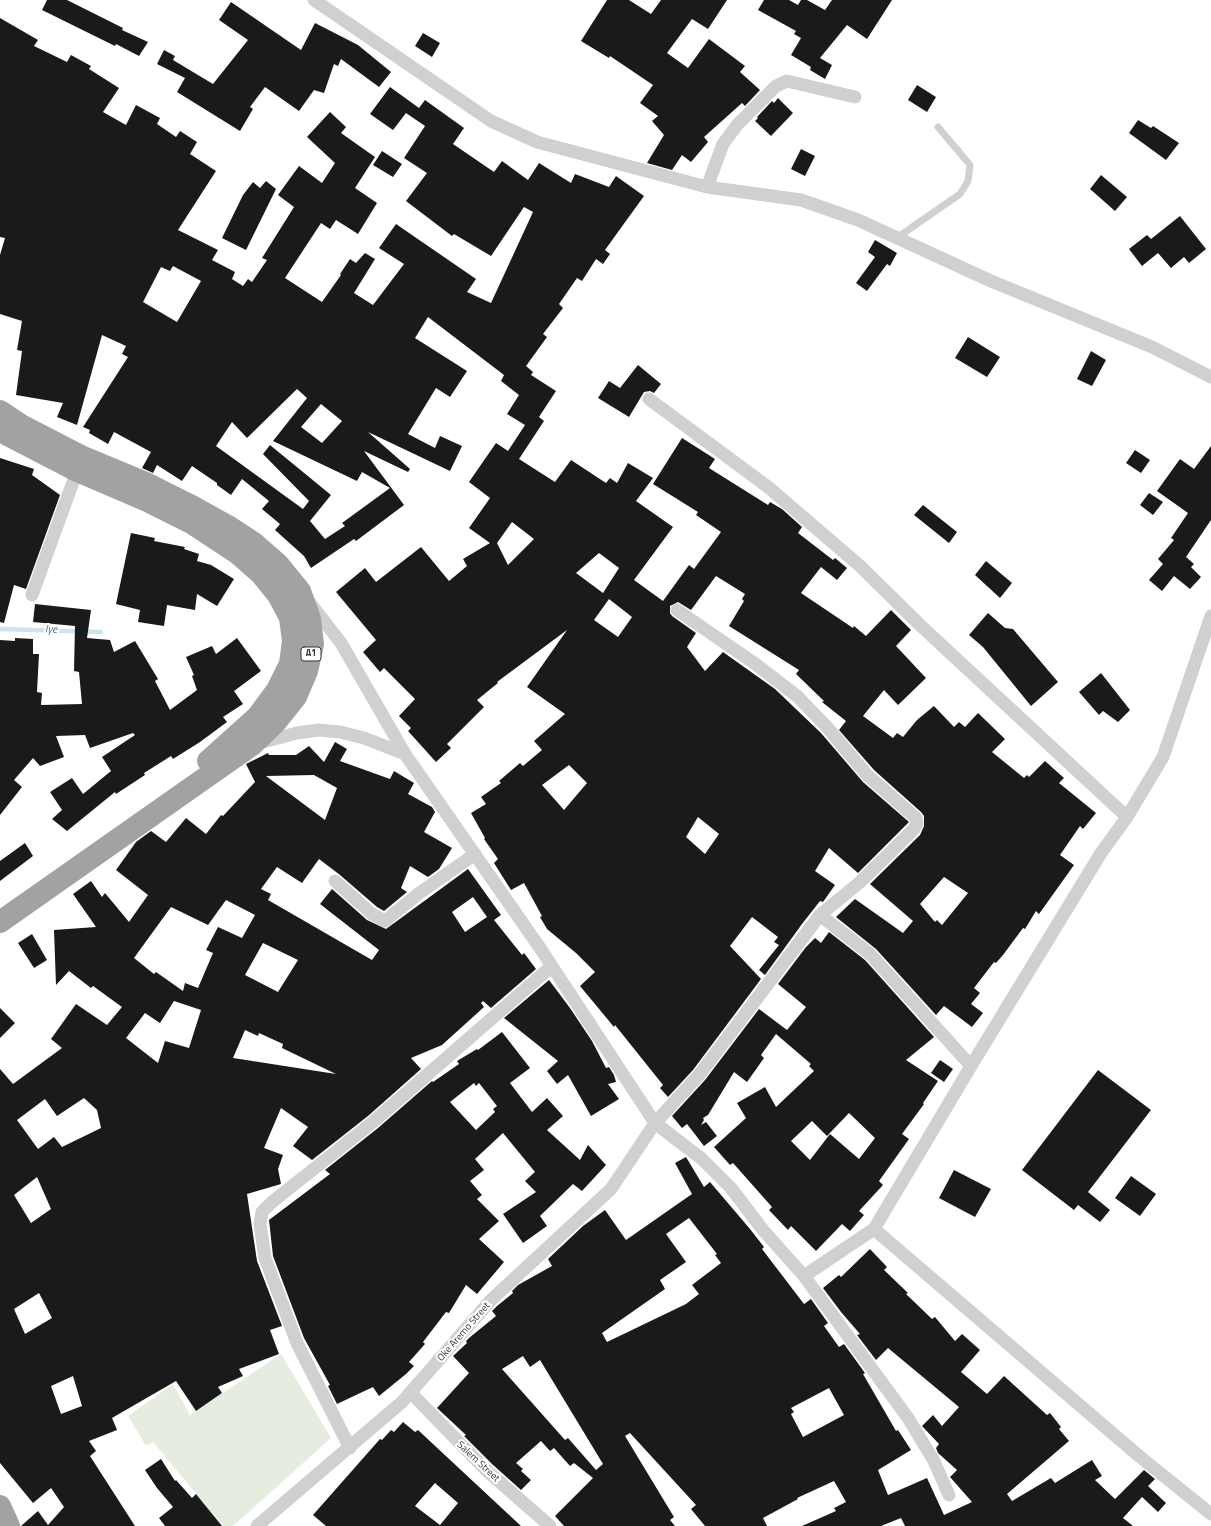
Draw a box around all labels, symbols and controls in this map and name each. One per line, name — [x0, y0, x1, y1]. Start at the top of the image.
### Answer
water label: Iye — [45, 623, 57, 637]
road number: A1 — [301, 647, 321, 661]
street label: Oke Aremo Street — [435, 1300, 493, 1364]
street label: Salem Street — [454, 1439, 502, 1485]

